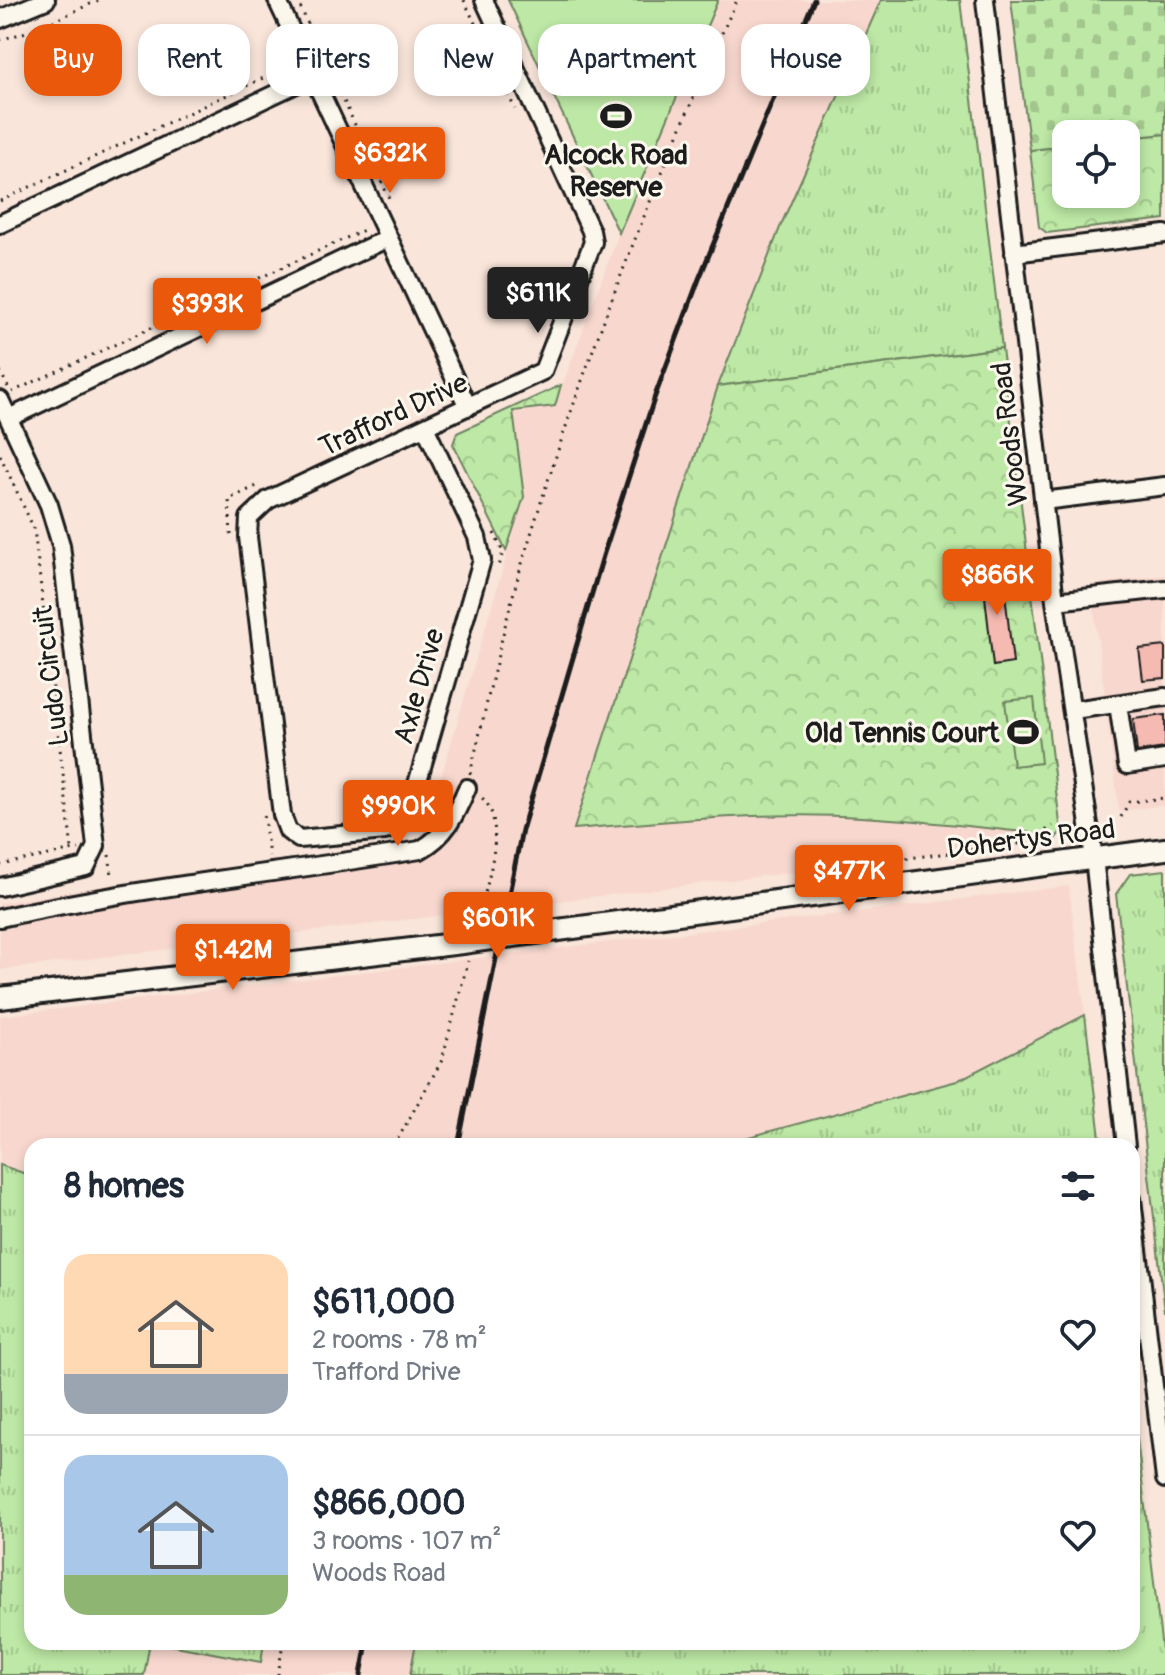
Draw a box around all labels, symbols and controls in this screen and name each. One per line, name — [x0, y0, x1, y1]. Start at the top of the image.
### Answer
chip: Buy — [24, 24, 122, 96]
chip: Rent — [138, 24, 250, 96]
chip: Filters — [266, 24, 398, 96]
chip: New — [414, 24, 522, 96]
chip: Apartment — [538, 24, 725, 96]
chip: House — [741, 24, 870, 96]
sports icon: Alcock Road Reserve — [599, 99, 633, 133]
map controls — [1052, 120, 1140, 208]
button: locate — [1052, 120, 1140, 208]
pin: $632K — [334, 127, 446, 195]
text: $632K — [353, 137, 427, 169]
place label: Alcock Road Reserve — [544, 138, 688, 205]
pin: $611K — [482, 267, 594, 335]
text: $611K — [505, 277, 571, 309]
pin: $393K — [151, 278, 263, 346]
text: $393K — [171, 288, 243, 320]
street label: Woods Road — [984, 360, 1037, 508]
street label: Trafford Drive — [314, 366, 474, 465]
pin: $866K — [941, 549, 1053, 617]
text: $866K — [960, 559, 1034, 591]
street label: Ludo Circuit — [25, 603, 77, 748]
street label: Axle Drive — [386, 624, 453, 748]
sports icon: Old Tennis Court — [1006, 715, 1040, 749]
place label: Old Tennis Court — [805, 716, 1000, 751]
pin: $990K — [342, 780, 454, 848]
text: $990K — [361, 790, 435, 822]
street label: Dohertys Road — [945, 812, 1117, 867]
pin: $477K — [793, 845, 905, 913]
text: $477K — [813, 855, 885, 887]
pin: $601K — [442, 892, 554, 960]
text: $601K — [462, 902, 534, 934]
pin: $1.42M — [168, 924, 298, 992]
text: $1.42M — [194, 934, 272, 966]
icon: filters — [1056, 1164, 1100, 1208]
text: 8 homes — [64, 1165, 184, 1208]
text: $611,000 — [312, 1281, 455, 1324]
icon: home — [128, 1286, 224, 1382]
icon: heart — [1056, 1312, 1100, 1356]
text: 2 rooms · 78 m² — [312, 1324, 487, 1356]
text: Trafford Drive — [312, 1356, 461, 1388]
text: $866,000 — [312, 1482, 465, 1525]
icon: home — [128, 1487, 224, 1583]
icon: heart — [1056, 1513, 1100, 1557]
text: 3 rooms · 107 m² — [312, 1525, 501, 1557]
text: Woods Road — [312, 1557, 446, 1589]

